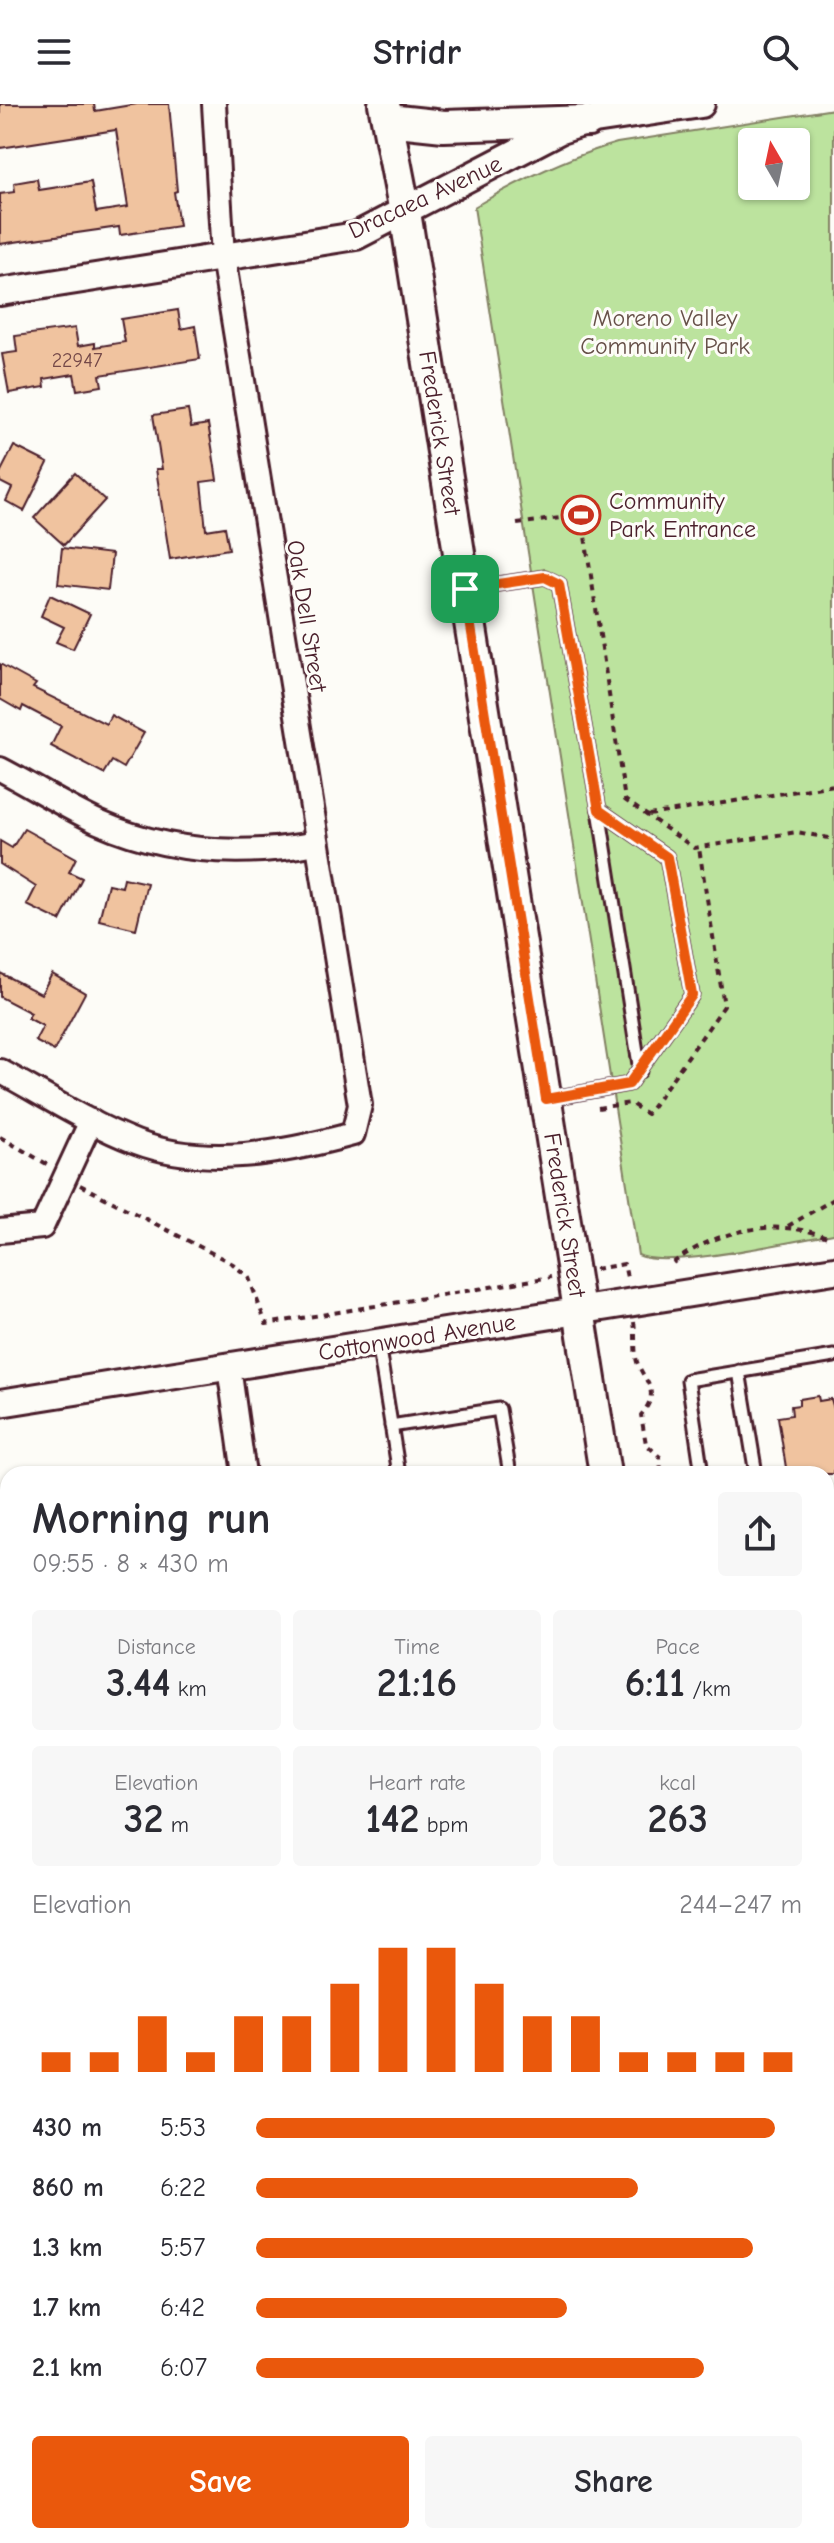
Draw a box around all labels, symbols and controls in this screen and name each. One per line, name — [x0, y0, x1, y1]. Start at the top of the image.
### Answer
icon: menu — [32, 30, 76, 74]
icon: search — [758, 30, 802, 74]
text: Stridr — [373, 32, 461, 73]
north arrow — [738, 128, 810, 200]
map controls — [738, 128, 810, 200]
street label: Dracaea Avenue — [344, 149, 506, 245]
park label: Moreno Valley Community Park — [580, 304, 750, 360]
house number: 22947 — [52, 349, 103, 372]
street label: Frederick Street — [413, 349, 467, 518]
place label: Community Park Entrance — [609, 487, 756, 543]
sports icon: Community Park Entrance — [560, 494, 602, 536]
street label: Oak Dell Street — [281, 538, 333, 695]
pin — [431, 555, 499, 623]
icon: arrive — [443, 567, 487, 611]
street label: Frederick Street — [538, 1131, 592, 1300]
street label: Cottonwood Avenue — [316, 1308, 518, 1366]
button: share — [718, 1492, 802, 1576]
text: Morning run — [32, 1493, 271, 1544]
text: 09:55 · 8 × 430 m — [32, 1549, 229, 1579]
text: Distance — [117, 1634, 196, 1660]
text: Time — [394, 1634, 440, 1660]
text: Pace — [655, 1634, 700, 1660]
text: 3.44 — [106, 1660, 170, 1706]
text: 21:16 — [377, 1660, 457, 1706]
text: 6:11 — [624, 1660, 685, 1706]
text: km — [170, 1676, 207, 1702]
text: /km — [685, 1676, 731, 1702]
text: Elevation — [114, 1770, 198, 1796]
text: Heart rate — [368, 1770, 465, 1796]
text: kcal — [659, 1770, 696, 1796]
text: 32 — [124, 1796, 163, 1842]
text: 142 — [365, 1796, 419, 1842]
text: 263 — [647, 1796, 708, 1842]
text: m — [163, 1812, 189, 1838]
text: bpm — [419, 1812, 468, 1838]
text: Elevation — [32, 1890, 132, 1920]
text: 244–247 m — [679, 1890, 802, 1920]
text: 430 m — [32, 2113, 102, 2143]
text: 5:53 — [160, 2113, 206, 2143]
text: 860 m — [32, 2173, 104, 2203]
text: 6:22 — [160, 2173, 206, 2203]
text: 1.3 km — [32, 2233, 102, 2263]
text: 5:57 — [160, 2233, 205, 2263]
text: 1.7 km — [32, 2293, 101, 2323]
text: 6:42 — [160, 2293, 205, 2323]
text: 2.1 km — [32, 2353, 103, 2383]
text: 6:07 — [160, 2353, 207, 2383]
button: Save — [32, 2436, 409, 2528]
button: Share — [425, 2436, 802, 2528]

